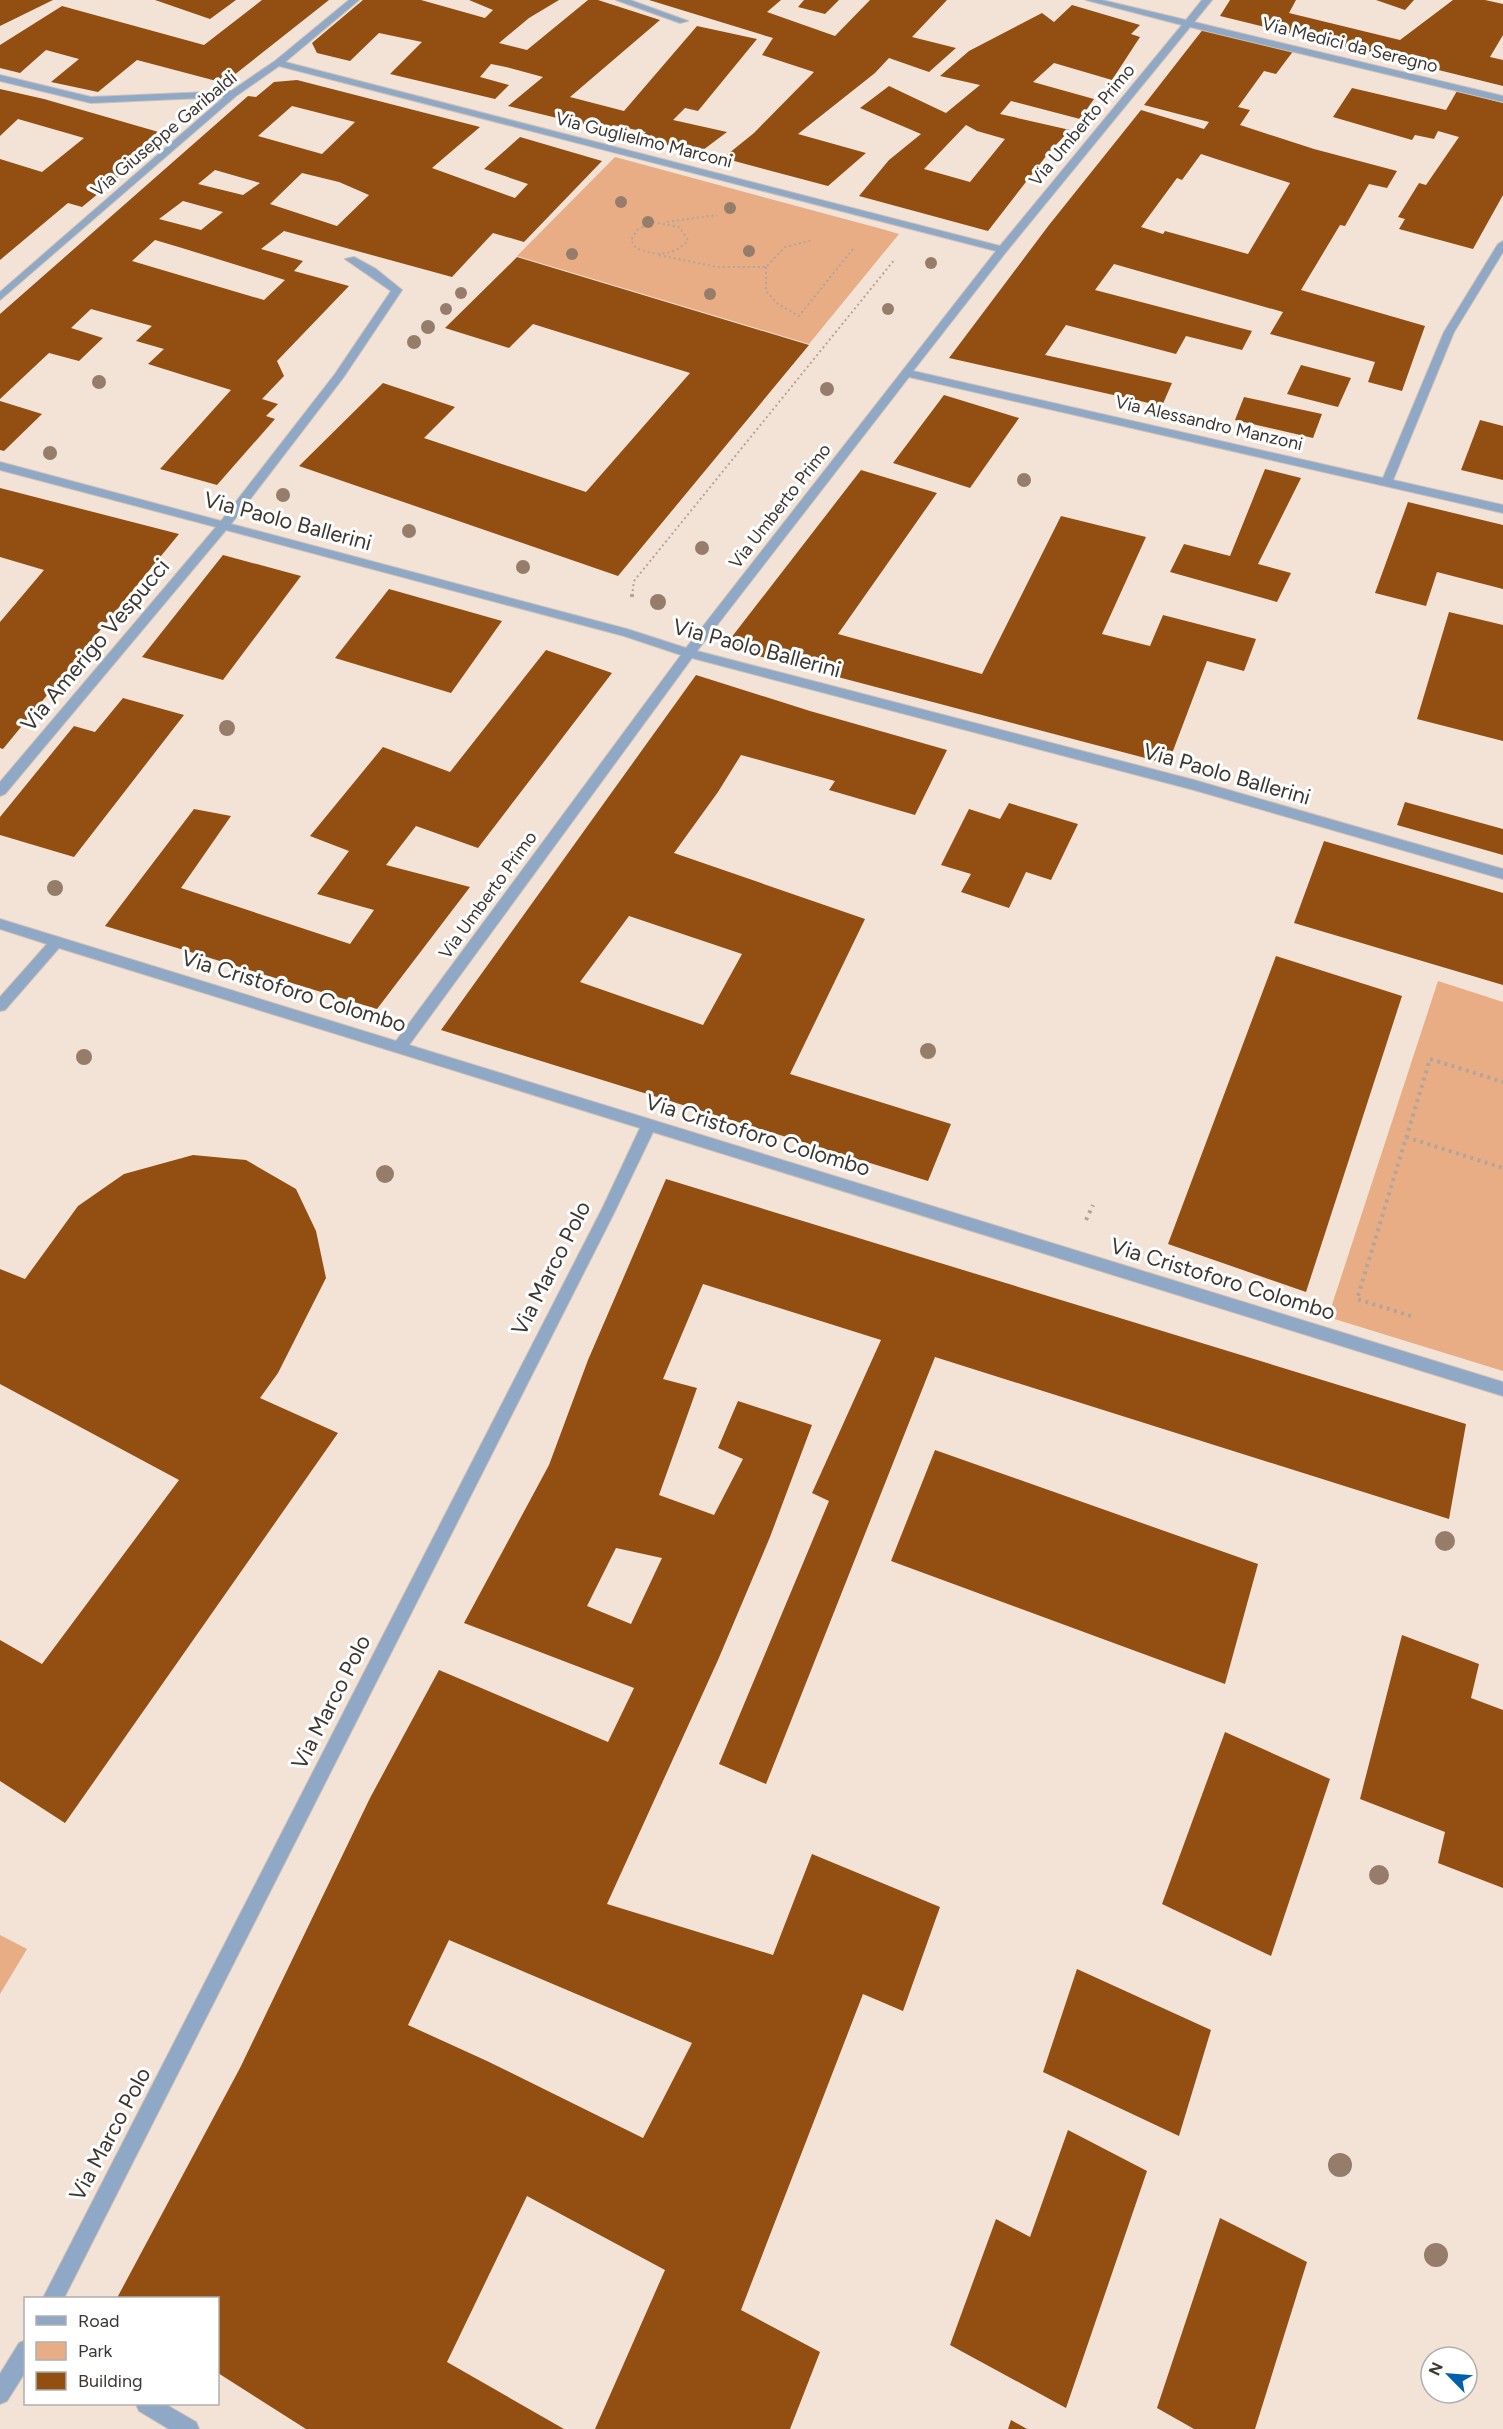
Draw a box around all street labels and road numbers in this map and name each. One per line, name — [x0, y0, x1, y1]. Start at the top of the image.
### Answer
street label: Via Medici da Seregno — [1260, 13, 1440, 77]
street label: Via Umberto Primo — [1024, 59, 1140, 191]
street label: Via Giuseppe Garibaldi — [87, 67, 241, 201]
street label: Via Guglielmo Marconi — [553, 107, 735, 173]
street label: Via Alessandro Manzoni — [1113, 391, 1305, 455]
street label: Via Umberto Primo — [724, 439, 836, 573]
street label: Via Paolo Ballerini — [201, 486, 375, 556]
street label: Via Amerigo Vespucci — [15, 553, 175, 737]
street label: Via Paolo Ballerini — [670, 613, 844, 683]
street label: Via Paolo Ballerini — [1140, 737, 1314, 811]
street label: Via Umberto Primo — [434, 827, 542, 963]
street label: Via Cristoforo Colombo — [178, 944, 410, 1038]
street label: Via Cristoforo Colombo — [642, 1088, 874, 1182]
street label: Via Marco Polo — [506, 1196, 596, 1340]
street label: Via Cristoforo Colombo — [1107, 1232, 1339, 1326]
street label: Via Marco Polo — [286, 1630, 376, 1774]
street label: Via Marco Polo — [64, 2063, 156, 2205]

